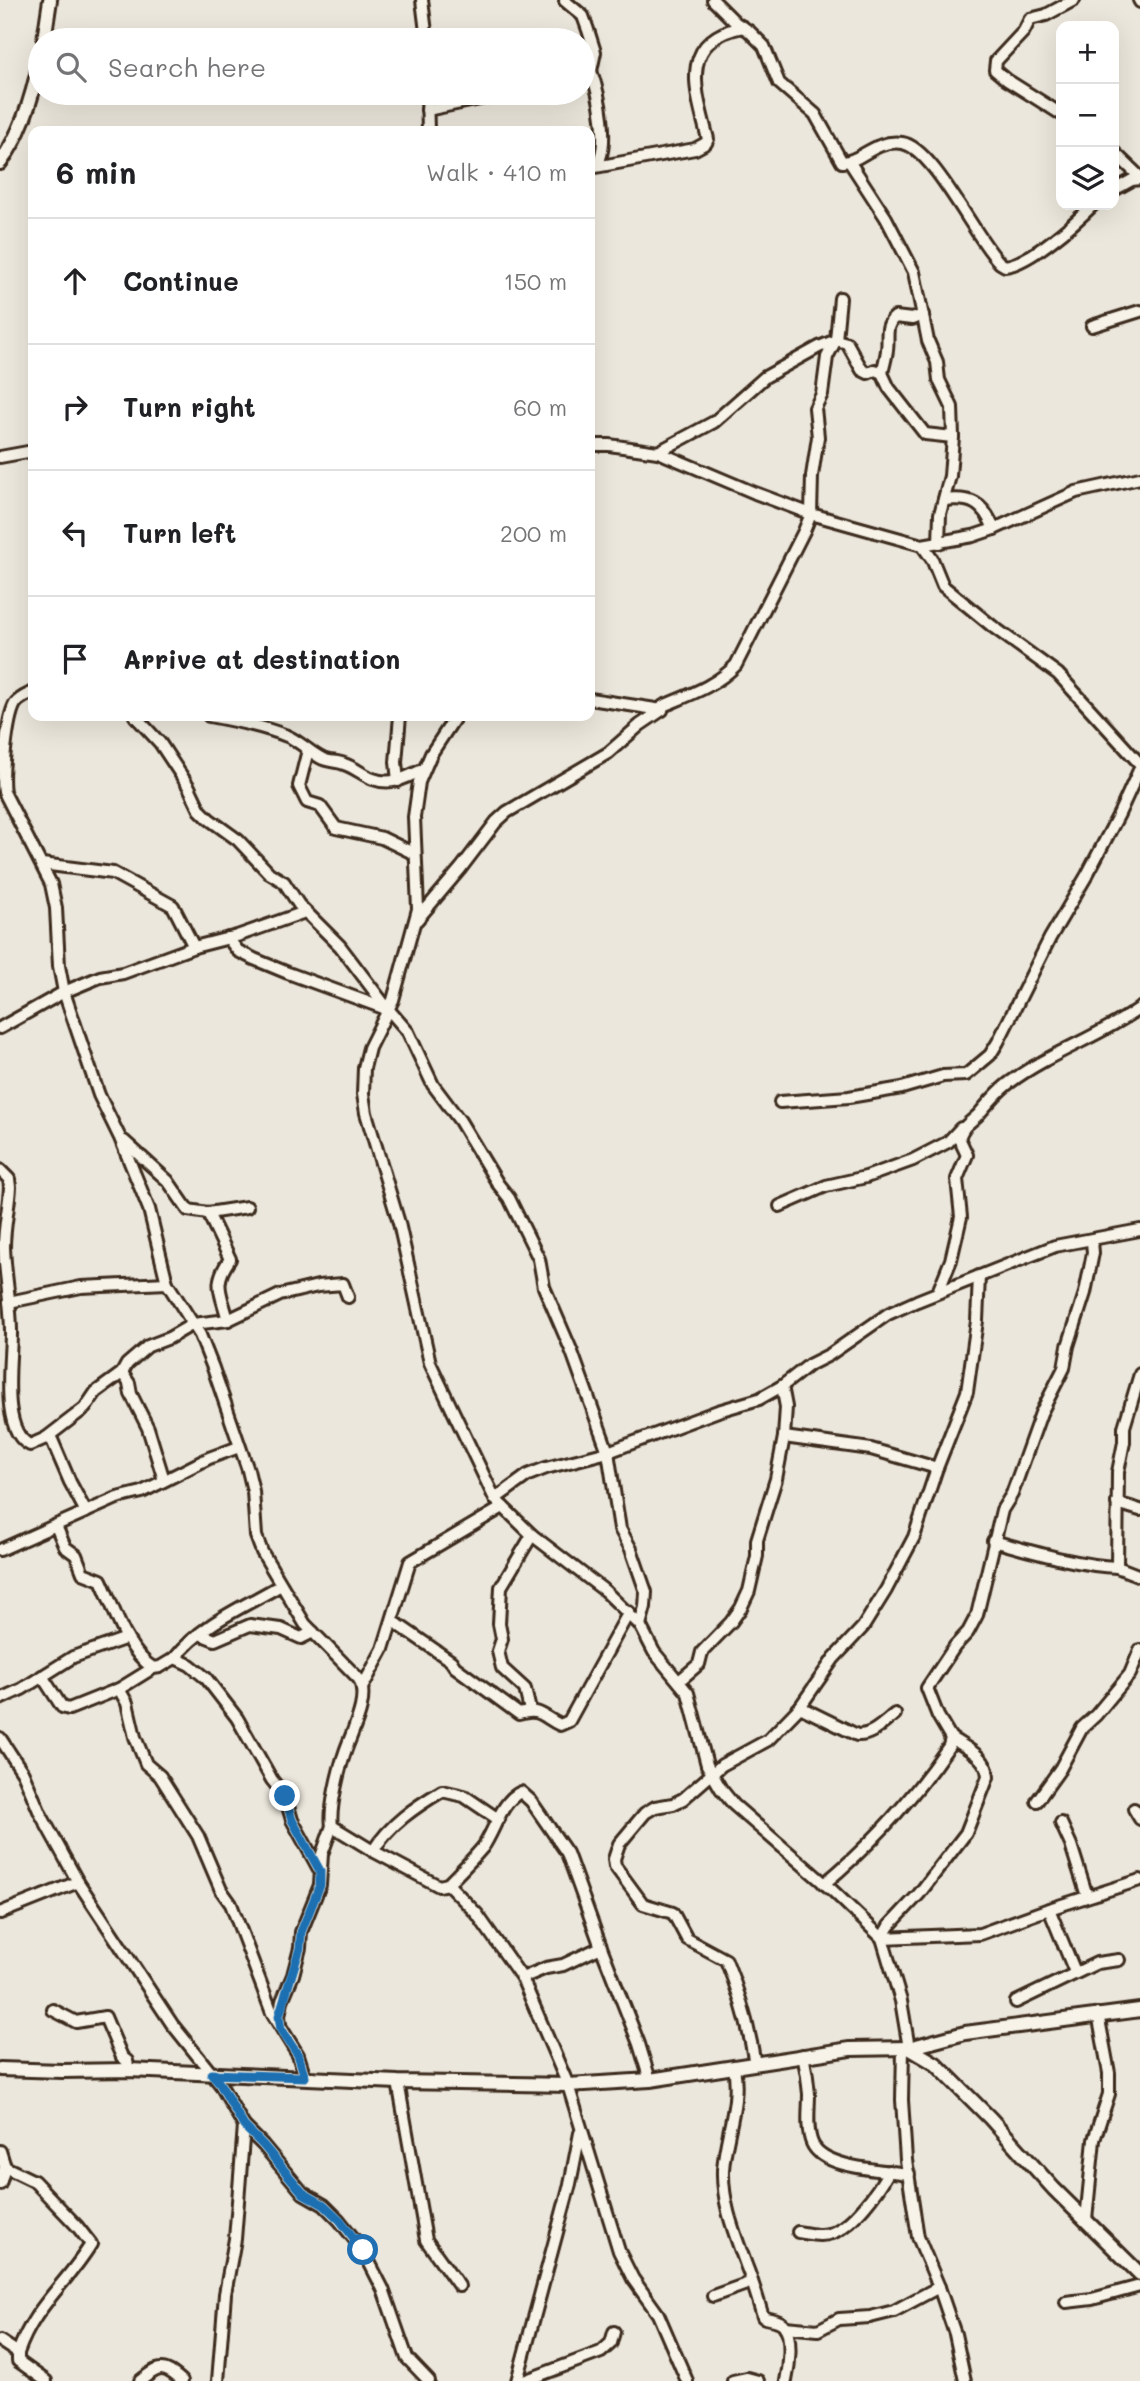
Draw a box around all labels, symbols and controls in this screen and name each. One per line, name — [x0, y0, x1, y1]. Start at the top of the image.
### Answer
map controls — [1056, 21, 1119, 210]
button: + — [1056, 21, 1119, 84]
search box — [28, 28, 595, 105]
icon: search — [52, 48, 90, 86]
text: Search here — [108, 50, 266, 84]
button: − — [1056, 84, 1119, 147]
button: layers — [1056, 147, 1119, 210]
text: 6 min — [56, 152, 136, 192]
text: Walk · 410 m — [426, 157, 567, 187]
icon: ahead — [56, 262, 94, 300]
text: Continue — [123, 264, 239, 298]
text: 150 m — [503, 266, 567, 296]
icon: right — [56, 388, 94, 426]
text: Turn right — [123, 390, 256, 424]
text: 60 m — [513, 392, 567, 422]
icon: left — [56, 514, 94, 552]
text: Turn left — [123, 516, 236, 550]
text: 200 m — [500, 518, 567, 548]
icon: arrive — [56, 640, 94, 678]
text: Arrive at destination — [123, 642, 400, 676]
route end — [269, 1780, 300, 1811]
route start — [347, 2234, 378, 2265]

